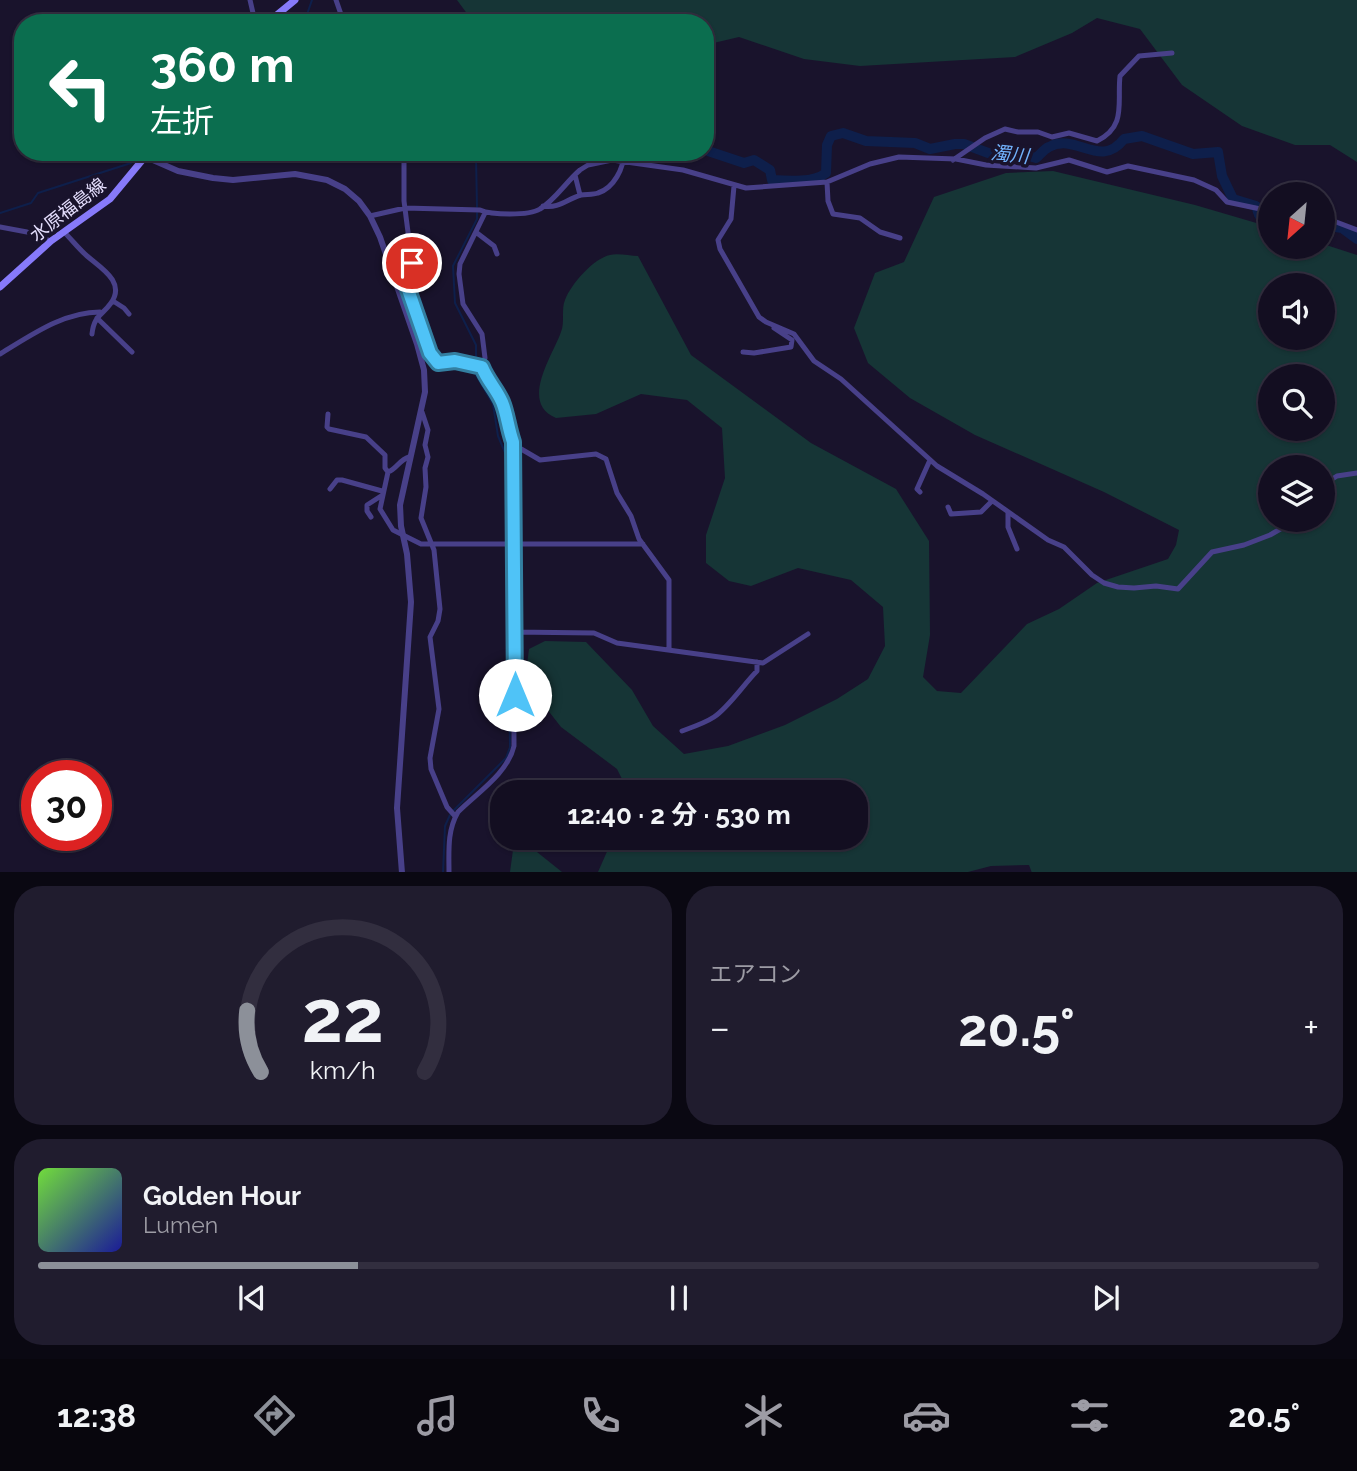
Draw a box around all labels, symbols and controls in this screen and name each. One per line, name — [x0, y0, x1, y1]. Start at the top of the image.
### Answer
text: 360 m — [150, 36, 295, 93]
icon: left — [35, 42, 126, 133]
text: 左折 — [150, 102, 214, 139]
water label: 濁川 — [990, 141, 1032, 167]
street label: 水原福島線 — [26, 174, 110, 246]
north arrow — [1258, 182, 1335, 259]
map controls — [1258, 182, 1335, 532]
pin — [382, 233, 442, 293]
icon: arrive — [393, 244, 431, 282]
button: sound — [1258, 273, 1335, 350]
button: search — [1258, 364, 1335, 441]
button: layers — [1258, 455, 1335, 532]
position arrow — [478, 658, 552, 732]
speed limit sign: 30 — [21, 760, 112, 851]
text: 12:40 · 2 分 · 530 m — [567, 800, 791, 830]
text: エアコン — [710, 960, 802, 987]
text: 22 — [302, 974, 384, 1059]
text: 20.5° — [958, 997, 1075, 1058]
text: − — [710, 1005, 730, 1050]
text: + — [1303, 1005, 1319, 1050]
text: km/h — [310, 1054, 376, 1084]
text: Golden Hour — [143, 1181, 301, 1211]
text: Lumen — [143, 1211, 218, 1238]
icon: previous — [233, 1279, 271, 1317]
icon: pause — [660, 1279, 698, 1317]
icon: next — [1087, 1279, 1125, 1317]
icon: directions — [250, 1391, 299, 1440]
icon: music — [413, 1391, 462, 1440]
icon: phone — [576, 1391, 625, 1440]
icon: climate — [739, 1391, 788, 1440]
icon: car — [902, 1391, 951, 1440]
icon: filters — [1065, 1391, 1114, 1440]
text: 12:38 — [57, 1397, 136, 1434]
text: 20.5° — [1228, 1397, 1300, 1434]

